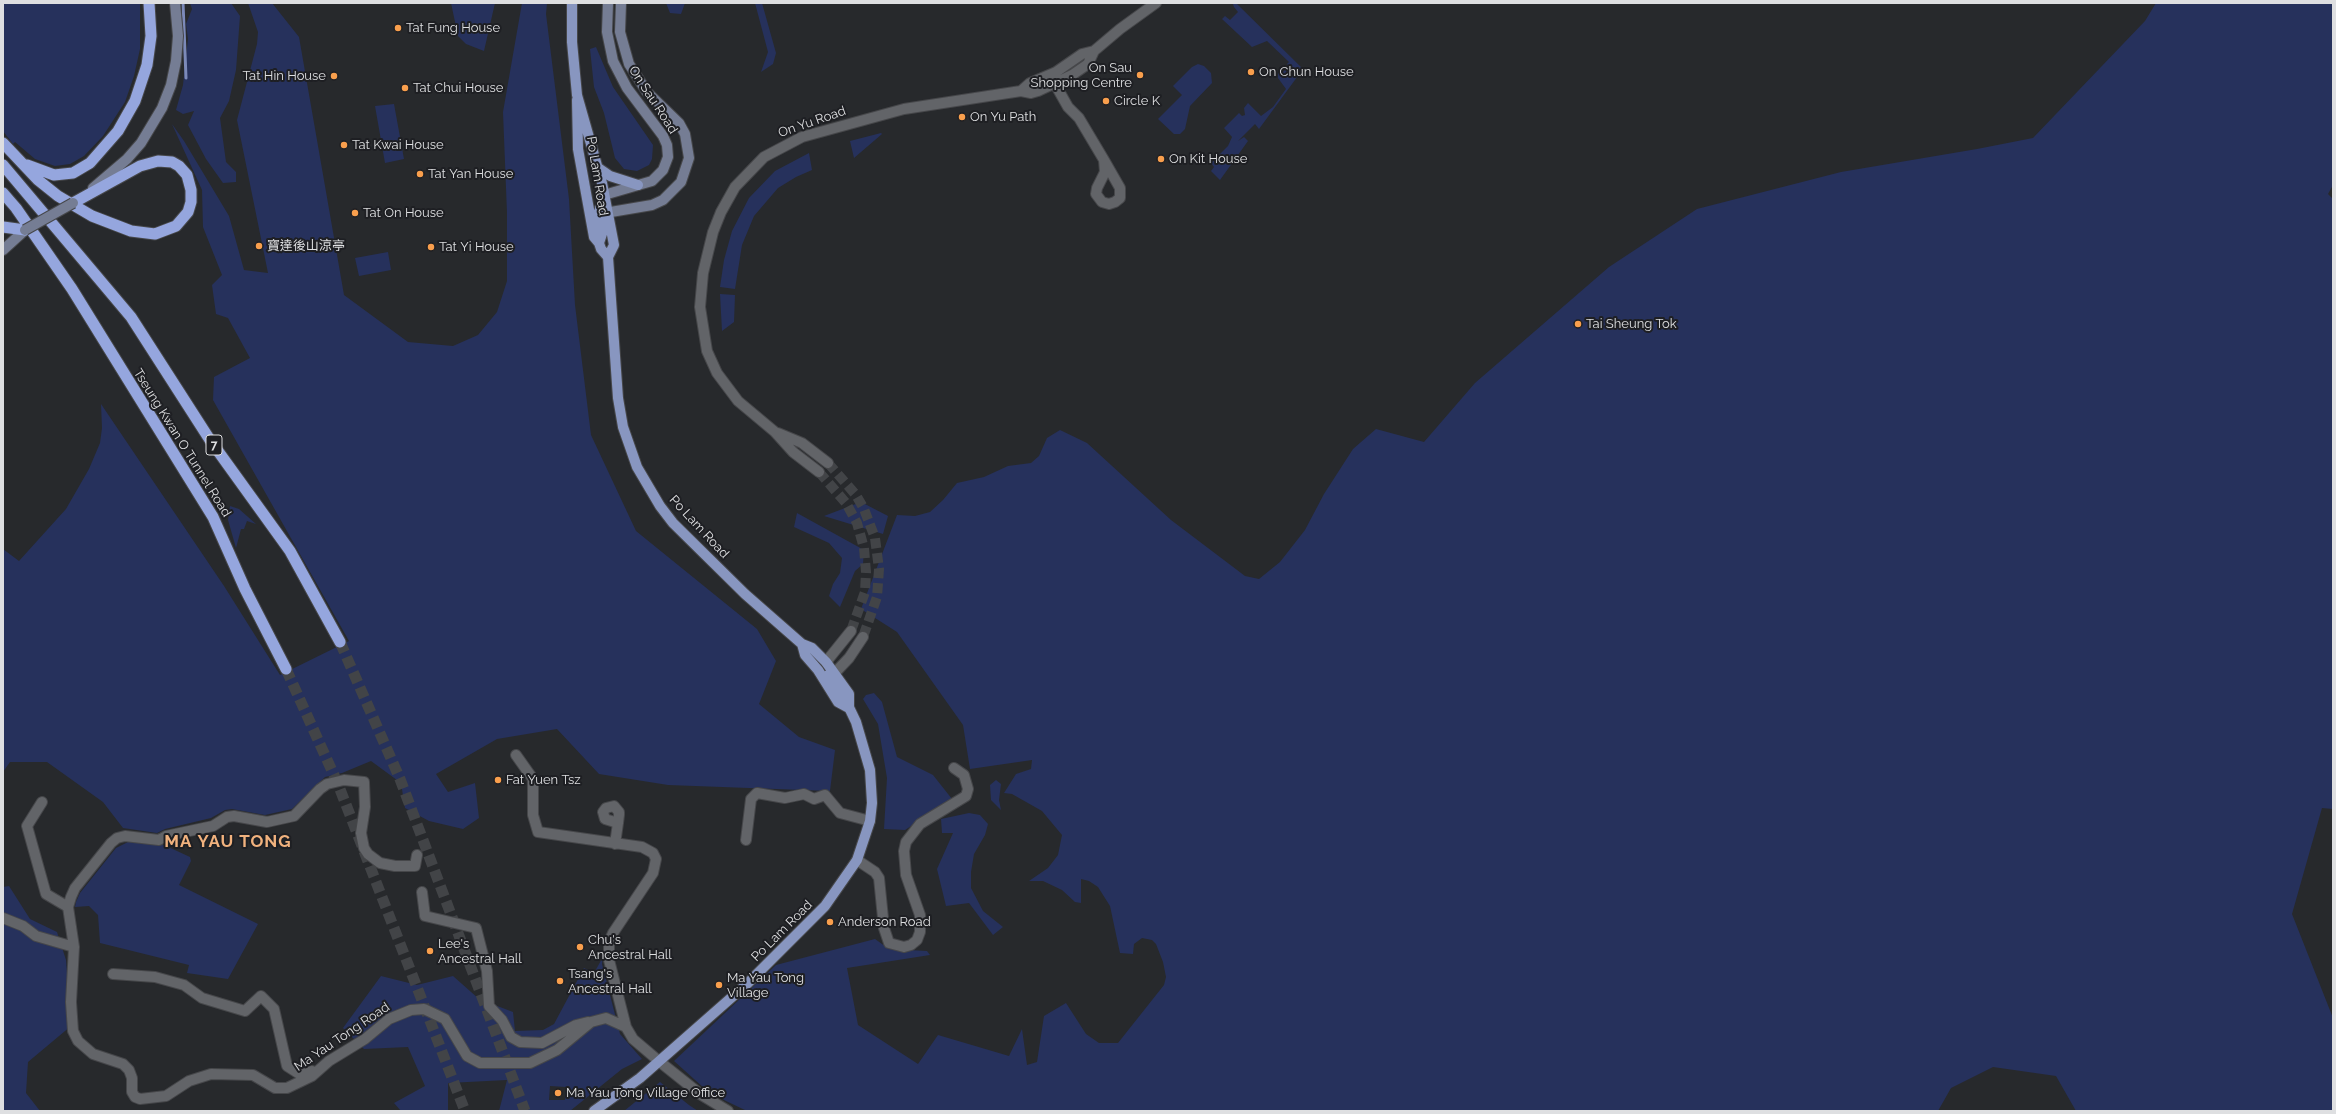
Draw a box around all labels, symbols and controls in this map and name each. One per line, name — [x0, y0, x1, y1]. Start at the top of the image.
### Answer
place label: Tat Fung House — [406, 20, 500, 36]
marker: Tat Fung House — [393, 23, 403, 33]
place label: On Sau Shopping Centre — [1031, 60, 1132, 91]
street label: On Sau Road — [625, 63, 681, 137]
place label: On Chun House — [1259, 64, 1354, 80]
marker: On Chun House — [1246, 67, 1256, 77]
place label: Tat Hin House — [243, 68, 326, 84]
marker: On Sau Shopping Centre — [1135, 70, 1145, 80]
marker: Tat Hin House — [329, 71, 339, 81]
place label: Tat Chui House — [413, 80, 503, 96]
marker: Tat Chui House — [400, 83, 410, 93]
place label: Circle K — [1114, 93, 1160, 109]
marker: Circle K — [1101, 96, 1111, 106]
street label: On Yu Road — [776, 103, 848, 141]
place label: On Yu Path — [970, 109, 1036, 125]
marker: On Yu Path — [957, 112, 967, 122]
street label: Po Lam Road — [583, 135, 611, 217]
place label: Tat Kwai House — [352, 137, 444, 153]
marker: Tat Kwai House — [339, 140, 349, 150]
place label: On Kit House — [1169, 151, 1247, 167]
marker: On Kit House — [1156, 154, 1166, 164]
place label: Tat Yan House — [428, 166, 513, 182]
marker: Tat Yan House — [415, 169, 425, 179]
place label: Tat On House — [363, 205, 444, 221]
marker: Tat On House — [350, 208, 360, 218]
place label: 寶達後山涼亭 — [267, 238, 345, 254]
place label: Tat Yi House — [439, 239, 514, 255]
marker: 寶達後山涼亭 — [254, 241, 264, 251]
marker: Tat Yi House — [426, 242, 436, 252]
place label: Tai Sheung Tok — [1586, 316, 1677, 332]
marker: Tai Sheung Tok — [1573, 319, 1583, 329]
street label: Tseung Kwan O Tunnel Road — [130, 366, 234, 520]
road number: 7 — [206, 435, 222, 455]
street label: Po Lam Road — [666, 492, 732, 562]
place label: Fat Yuen Tsz — [506, 772, 581, 788]
marker: Fat Yuen Tsz — [493, 775, 503, 785]
district label: MA YAU TONG — [164, 832, 292, 852]
street label: Po Lam Road — [748, 897, 816, 965]
place label: Anderson Road — [838, 914, 931, 930]
marker: Anderson Road — [825, 917, 835, 927]
place label: Chu's Ancestral Hall — [588, 932, 672, 963]
place label: Lee's Ancestral Hall — [438, 936, 522, 967]
marker: Chu's Ancestral Hall — [575, 942, 585, 952]
marker: Lee's Ancestral Hall — [425, 946, 435, 956]
place label: Tsang's Ancestral Hall — [568, 966, 652, 997]
place label: Ma Yau Tong Village — [727, 970, 804, 1001]
marker: Tsang's Ancestral Hall — [555, 976, 565, 986]
marker: Ma Yau Tong Village — [714, 980, 724, 990]
street label: Ma Yau Tong Road — [291, 999, 393, 1075]
place label: Ma Yau Tong Village Office — [566, 1085, 725, 1101]
marker: Ma Yau Tong Village Office — [553, 1088, 563, 1098]

